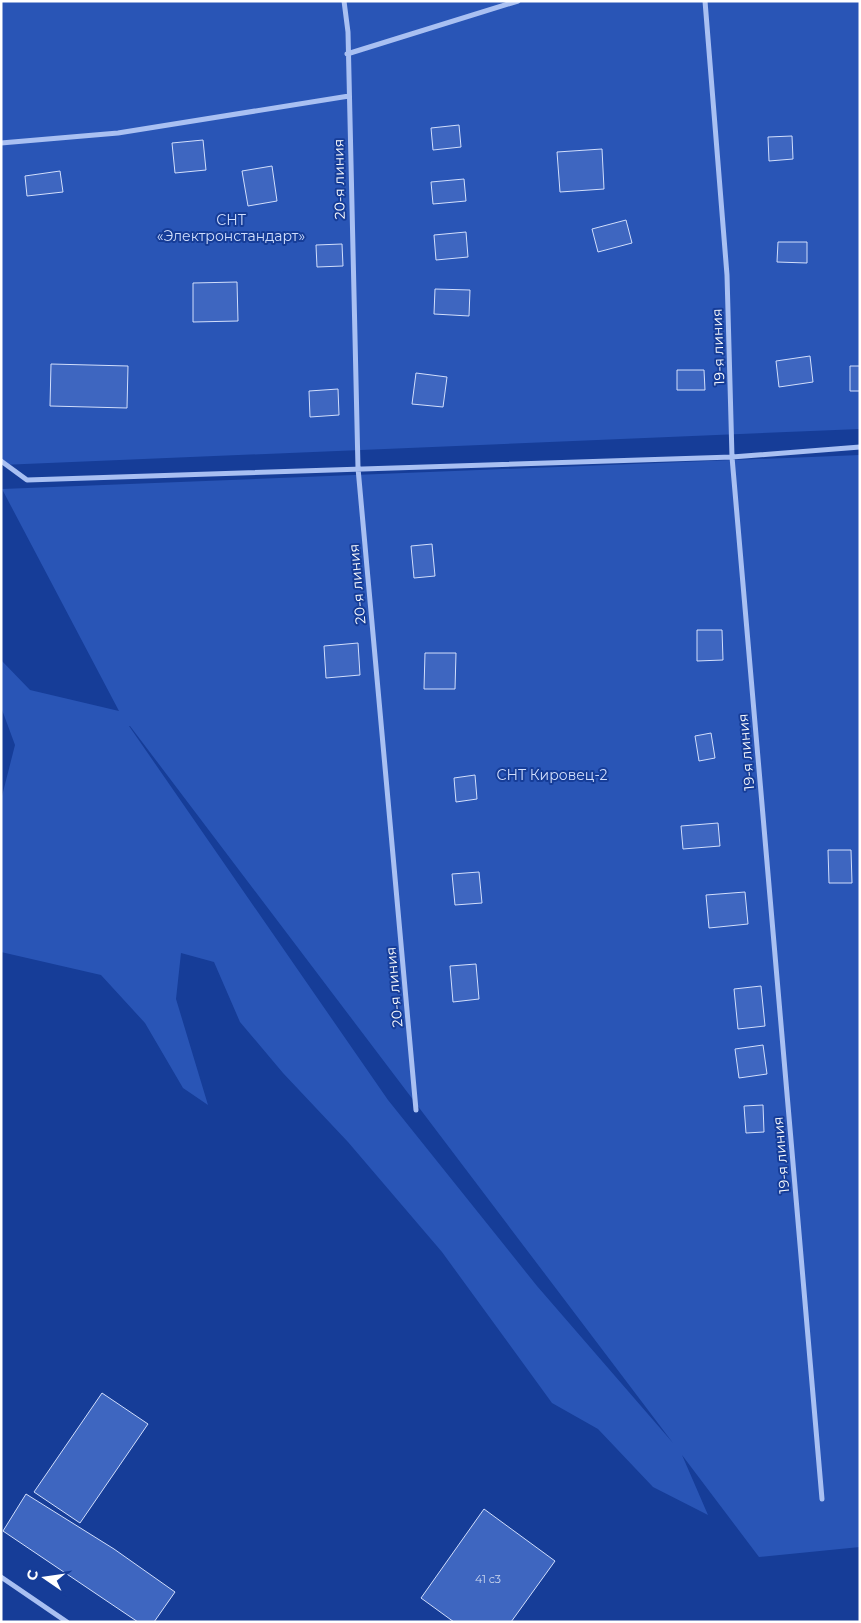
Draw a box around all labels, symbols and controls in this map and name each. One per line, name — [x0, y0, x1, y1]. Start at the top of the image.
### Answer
street label: 20-я линия — [329, 139, 349, 219]
park label: СНТ «Электронстандарт» — [157, 211, 305, 245]
street label: 19-я линия — [708, 308, 728, 386]
street label: 20-я линия — [345, 543, 369, 625]
street label: 19-я линия — [734, 713, 758, 791]
park label: СНТ Кировец-2 — [496, 766, 608, 784]
street label: 20-я линия — [382, 946, 406, 1028]
street label: 19-я линия — [769, 1116, 793, 1194]
north arrow — [20, 1553, 70, 1603]
text: С — [22, 1568, 42, 1582]
house number: 41 с3 — [475, 1572, 501, 1586]

